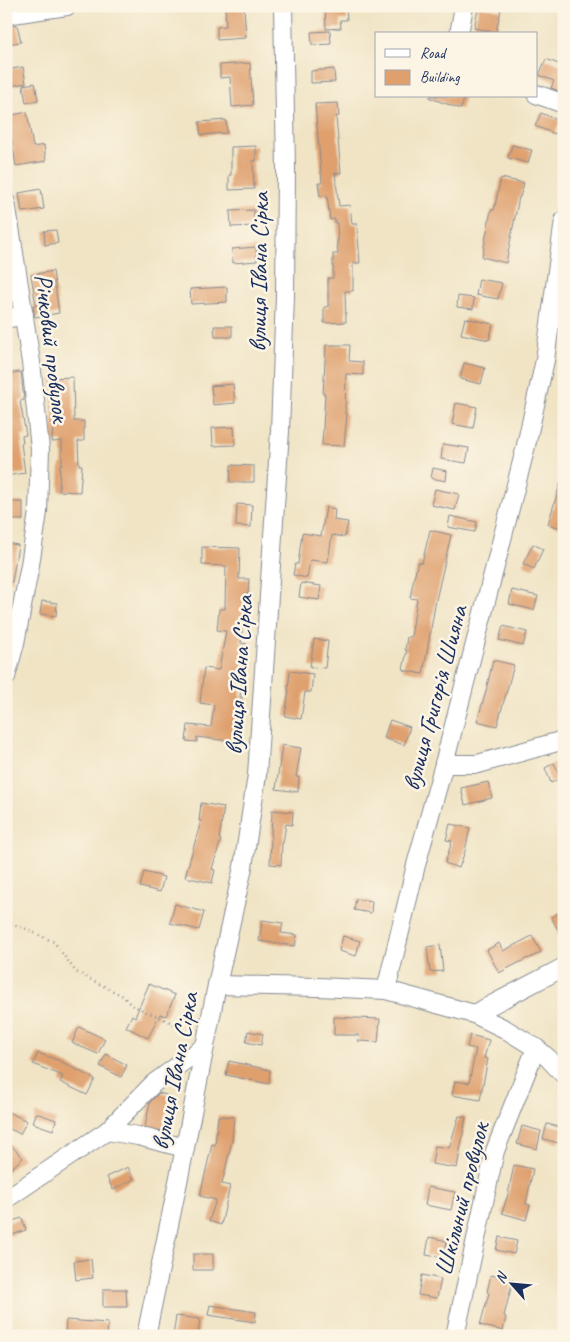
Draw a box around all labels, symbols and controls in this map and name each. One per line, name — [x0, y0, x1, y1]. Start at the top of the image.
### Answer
legend — [375, 32, 538, 98]
text: Road — [420, 44, 447, 63]
text: Building — [420, 68, 460, 87]
street label: вулиця Івана Сірка — [242, 190, 276, 352]
street label: Річковий провулок — [27, 272, 77, 426]
street label: вулиця Івана Сірка — [217, 592, 261, 756]
street label: вулиця Григорія Шияна — [395, 600, 476, 794]
street label: вулиця Івана Сірка — [144, 987, 206, 1152]
street label: Шкільний провулок — [428, 1117, 497, 1279]
north arrow — [488, 1260, 538, 1310]
text: N — [491, 1269, 511, 1286]

